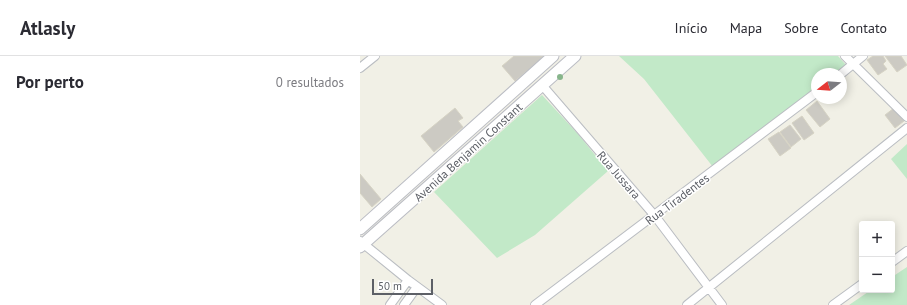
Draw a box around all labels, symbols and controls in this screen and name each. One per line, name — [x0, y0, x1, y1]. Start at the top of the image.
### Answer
text: Atlasly — [20, 16, 75, 40]
text: Início — [675, 19, 708, 37]
text: Mapa — [730, 19, 762, 37]
text: Sobre — [784, 19, 819, 37]
text: Contato — [841, 19, 887, 37]
north arrow — [811, 68, 847, 104]
text: Por perto — [16, 71, 84, 93]
text: 0 resultados — [276, 74, 344, 91]
street label: Avenida Benjamin Constant — [411, 99, 525, 205]
street label: Rua Jussara — [594, 148, 644, 202]
street label: Rua Tiradentes — [642, 170, 712, 228]
map controls — [859, 221, 895, 293]
button: + — [859, 221, 895, 257]
button: − — [859, 257, 895, 293]
scale bar — [372, 277, 433, 296]
text: 50 m — [378, 279, 402, 293]

